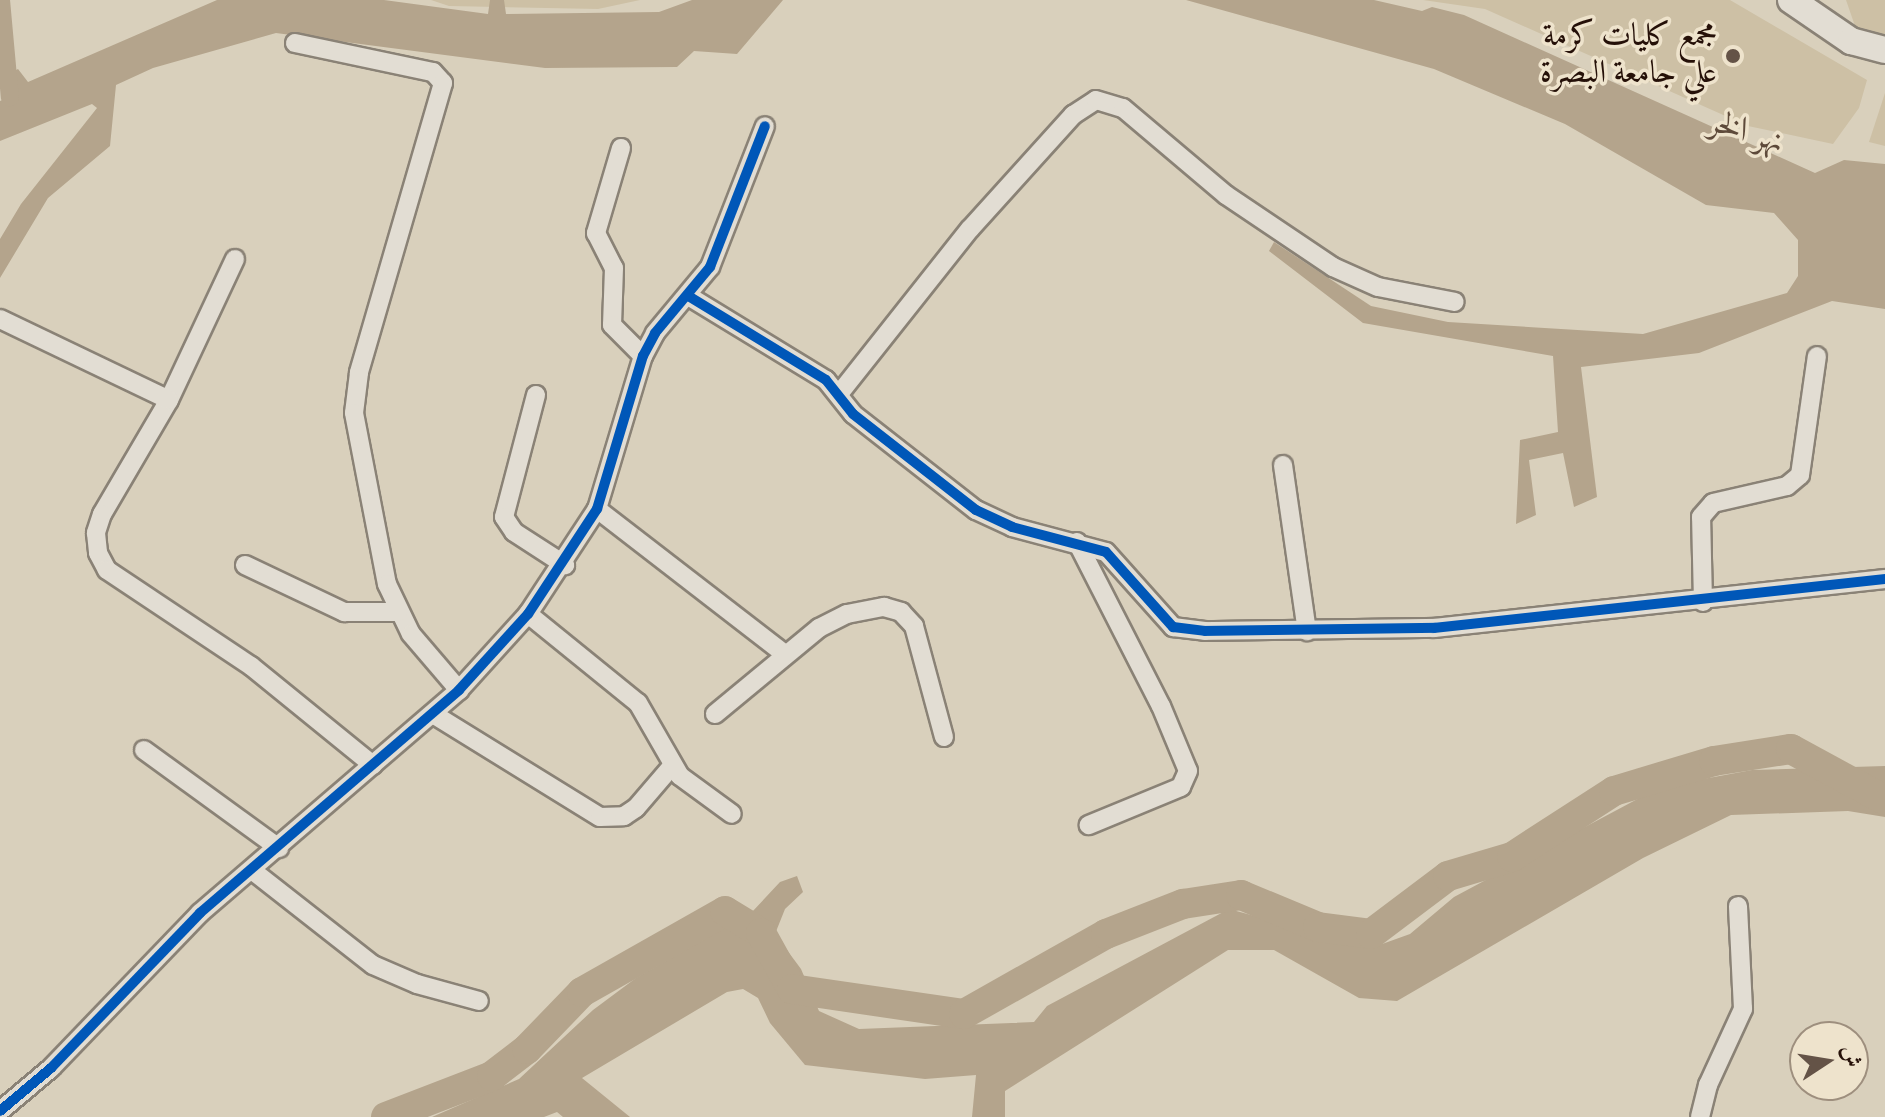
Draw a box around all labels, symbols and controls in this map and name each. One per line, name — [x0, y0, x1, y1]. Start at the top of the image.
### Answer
place label: مجمع كليات كرمة علي جامعة البصرة — [1540, 19, 1717, 94]
marker: مجمع كليات كرمة علي جامعة البصرة — [1724, 47, 1742, 65]
water label: نهر الخر — [1704, 101, 1790, 163]
north arrow — [1789, 1021, 1869, 1101]
text: ش — [1835, 1043, 1866, 1070]

